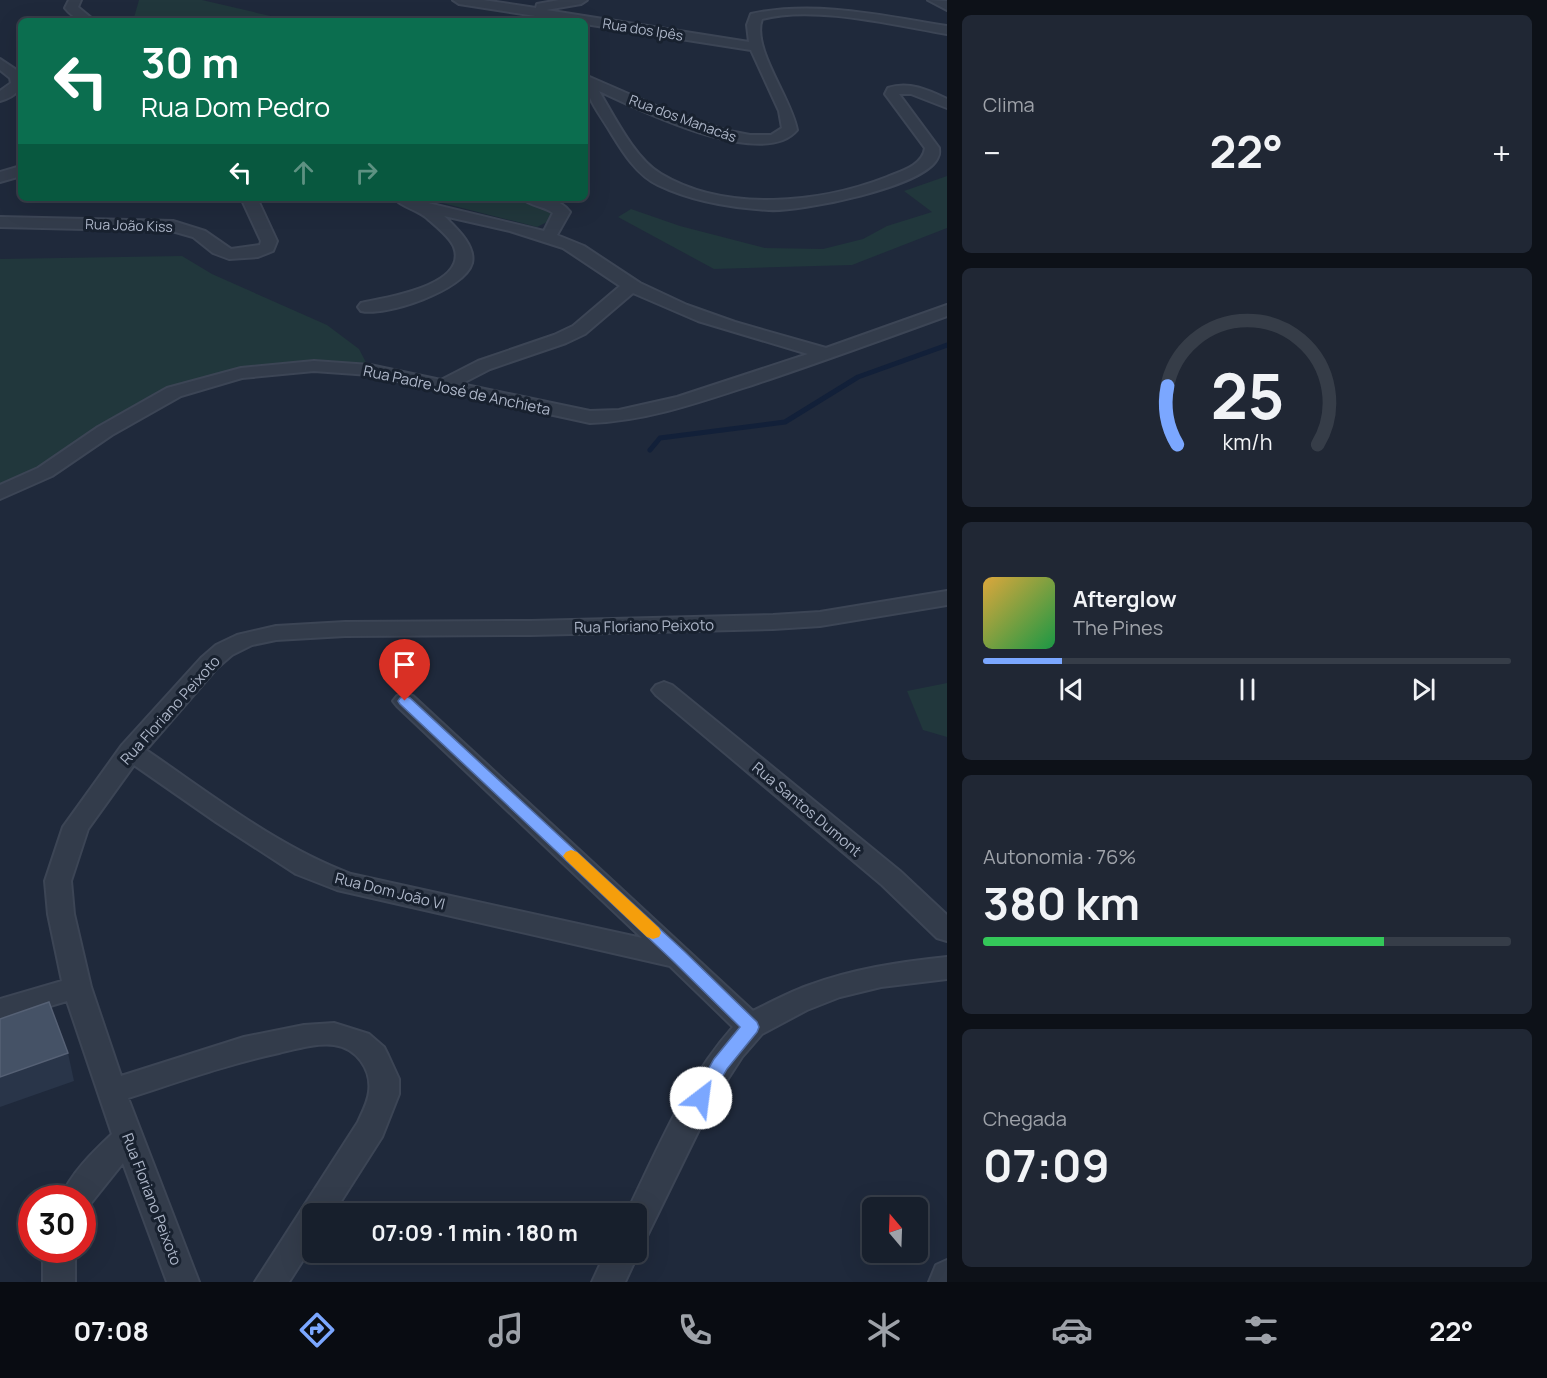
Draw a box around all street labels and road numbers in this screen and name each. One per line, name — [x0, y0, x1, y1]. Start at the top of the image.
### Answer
street label: Rua dos Ipês — [601, 13, 685, 45]
street label: Rua dos Manacás — [627, 90, 739, 146]
street label: Rua João Kiss — [85, 214, 173, 236]
street label: Rua Padre José de Anchieta — [361, 360, 553, 420]
street label: Rua Floriano Peixoto — [574, 614, 714, 638]
street label: Rua Floriano Peixoto — [115, 651, 225, 769]
street label: Rua Santos Dumont — [748, 757, 866, 861]
street label: Rua Dom João Vl — [333, 867, 447, 915]
street label: Rua Floriano Peixoto — [117, 1130, 187, 1268]

